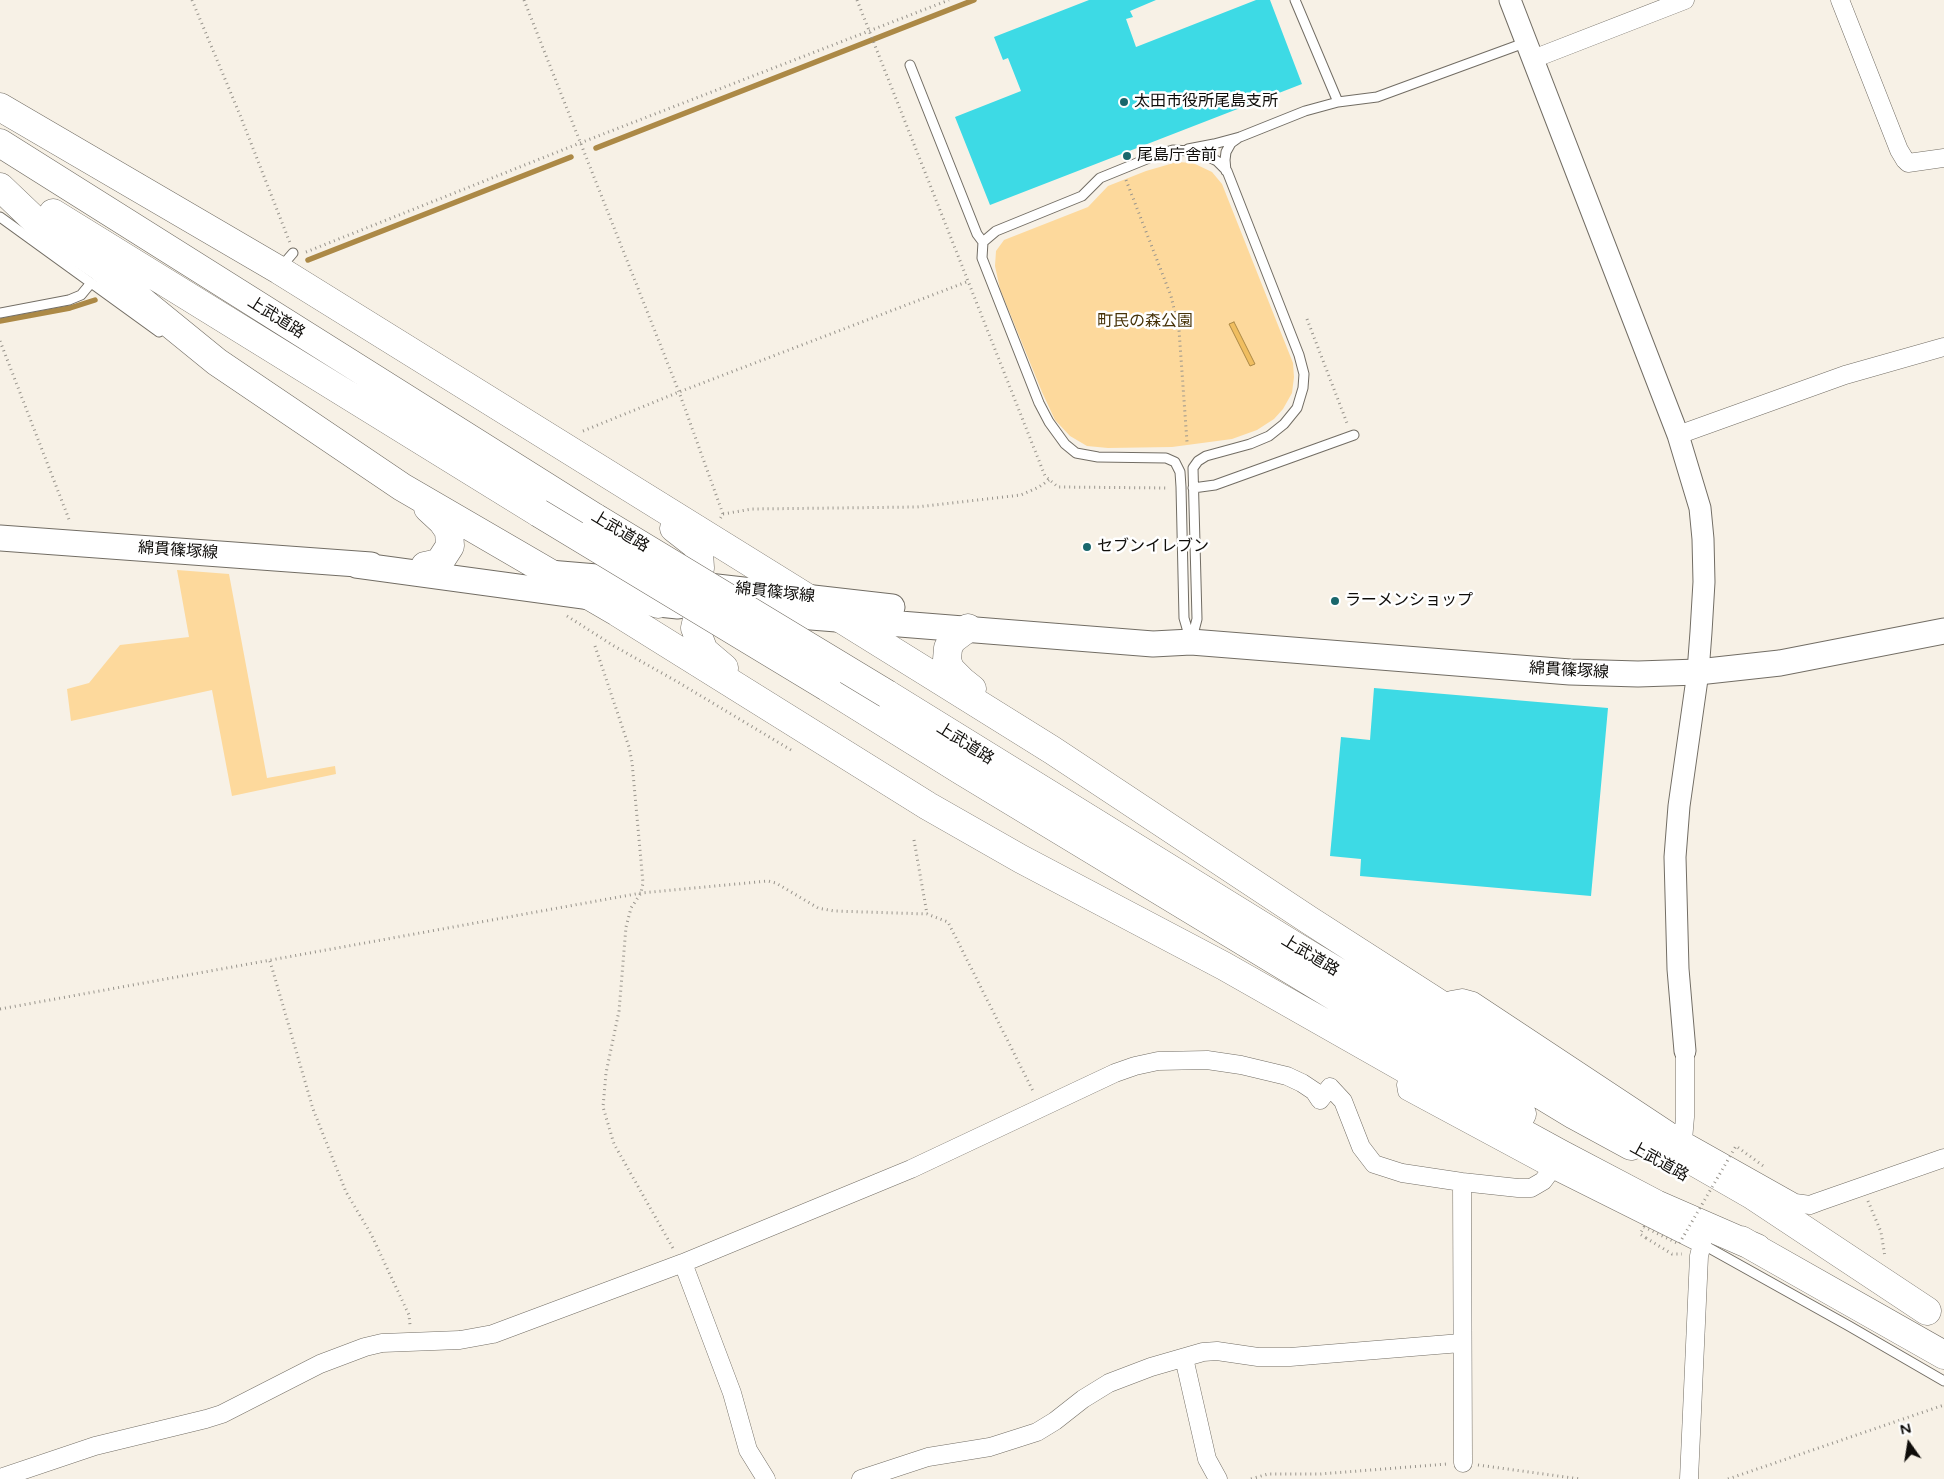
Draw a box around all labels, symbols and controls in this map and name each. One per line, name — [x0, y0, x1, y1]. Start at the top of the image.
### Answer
place label: 太田市役所尾島支所 — [1134, 92, 1278, 112]
marker: 太田市役所尾島支所 — [1118, 96, 1130, 108]
place label: 尾島庁舎前 — [1137, 146, 1217, 166]
marker: 尾島庁舎前 — [1121, 150, 1133, 162]
street label: 上武道路 — [244, 293, 308, 343]
park label: 町民の森公園 — [1097, 312, 1193, 332]
street label: 上武道路 — [588, 507, 652, 557]
place label: セブンイレブン — [1097, 537, 1209, 557]
street label: 綿貫篠塚線 — [137, 539, 219, 563]
marker: セブンイレブン — [1081, 541, 1093, 553]
street label: 綿貫篠塚線 — [734, 579, 816, 607]
place label: ラーメンショップ — [1345, 591, 1473, 611]
marker: ラーメンショップ — [1329, 595, 1341, 607]
street label: 綿貫篠塚線 — [1529, 659, 1609, 683]
street label: 上武道路 — [933, 719, 997, 769]
street label: 上武道路 — [1278, 931, 1342, 981]
street label: 上武道路 — [1626, 1138, 1692, 1186]
north arrow — [1884, 1419, 1934, 1469]
text: N — [1898, 1419, 1913, 1438]

